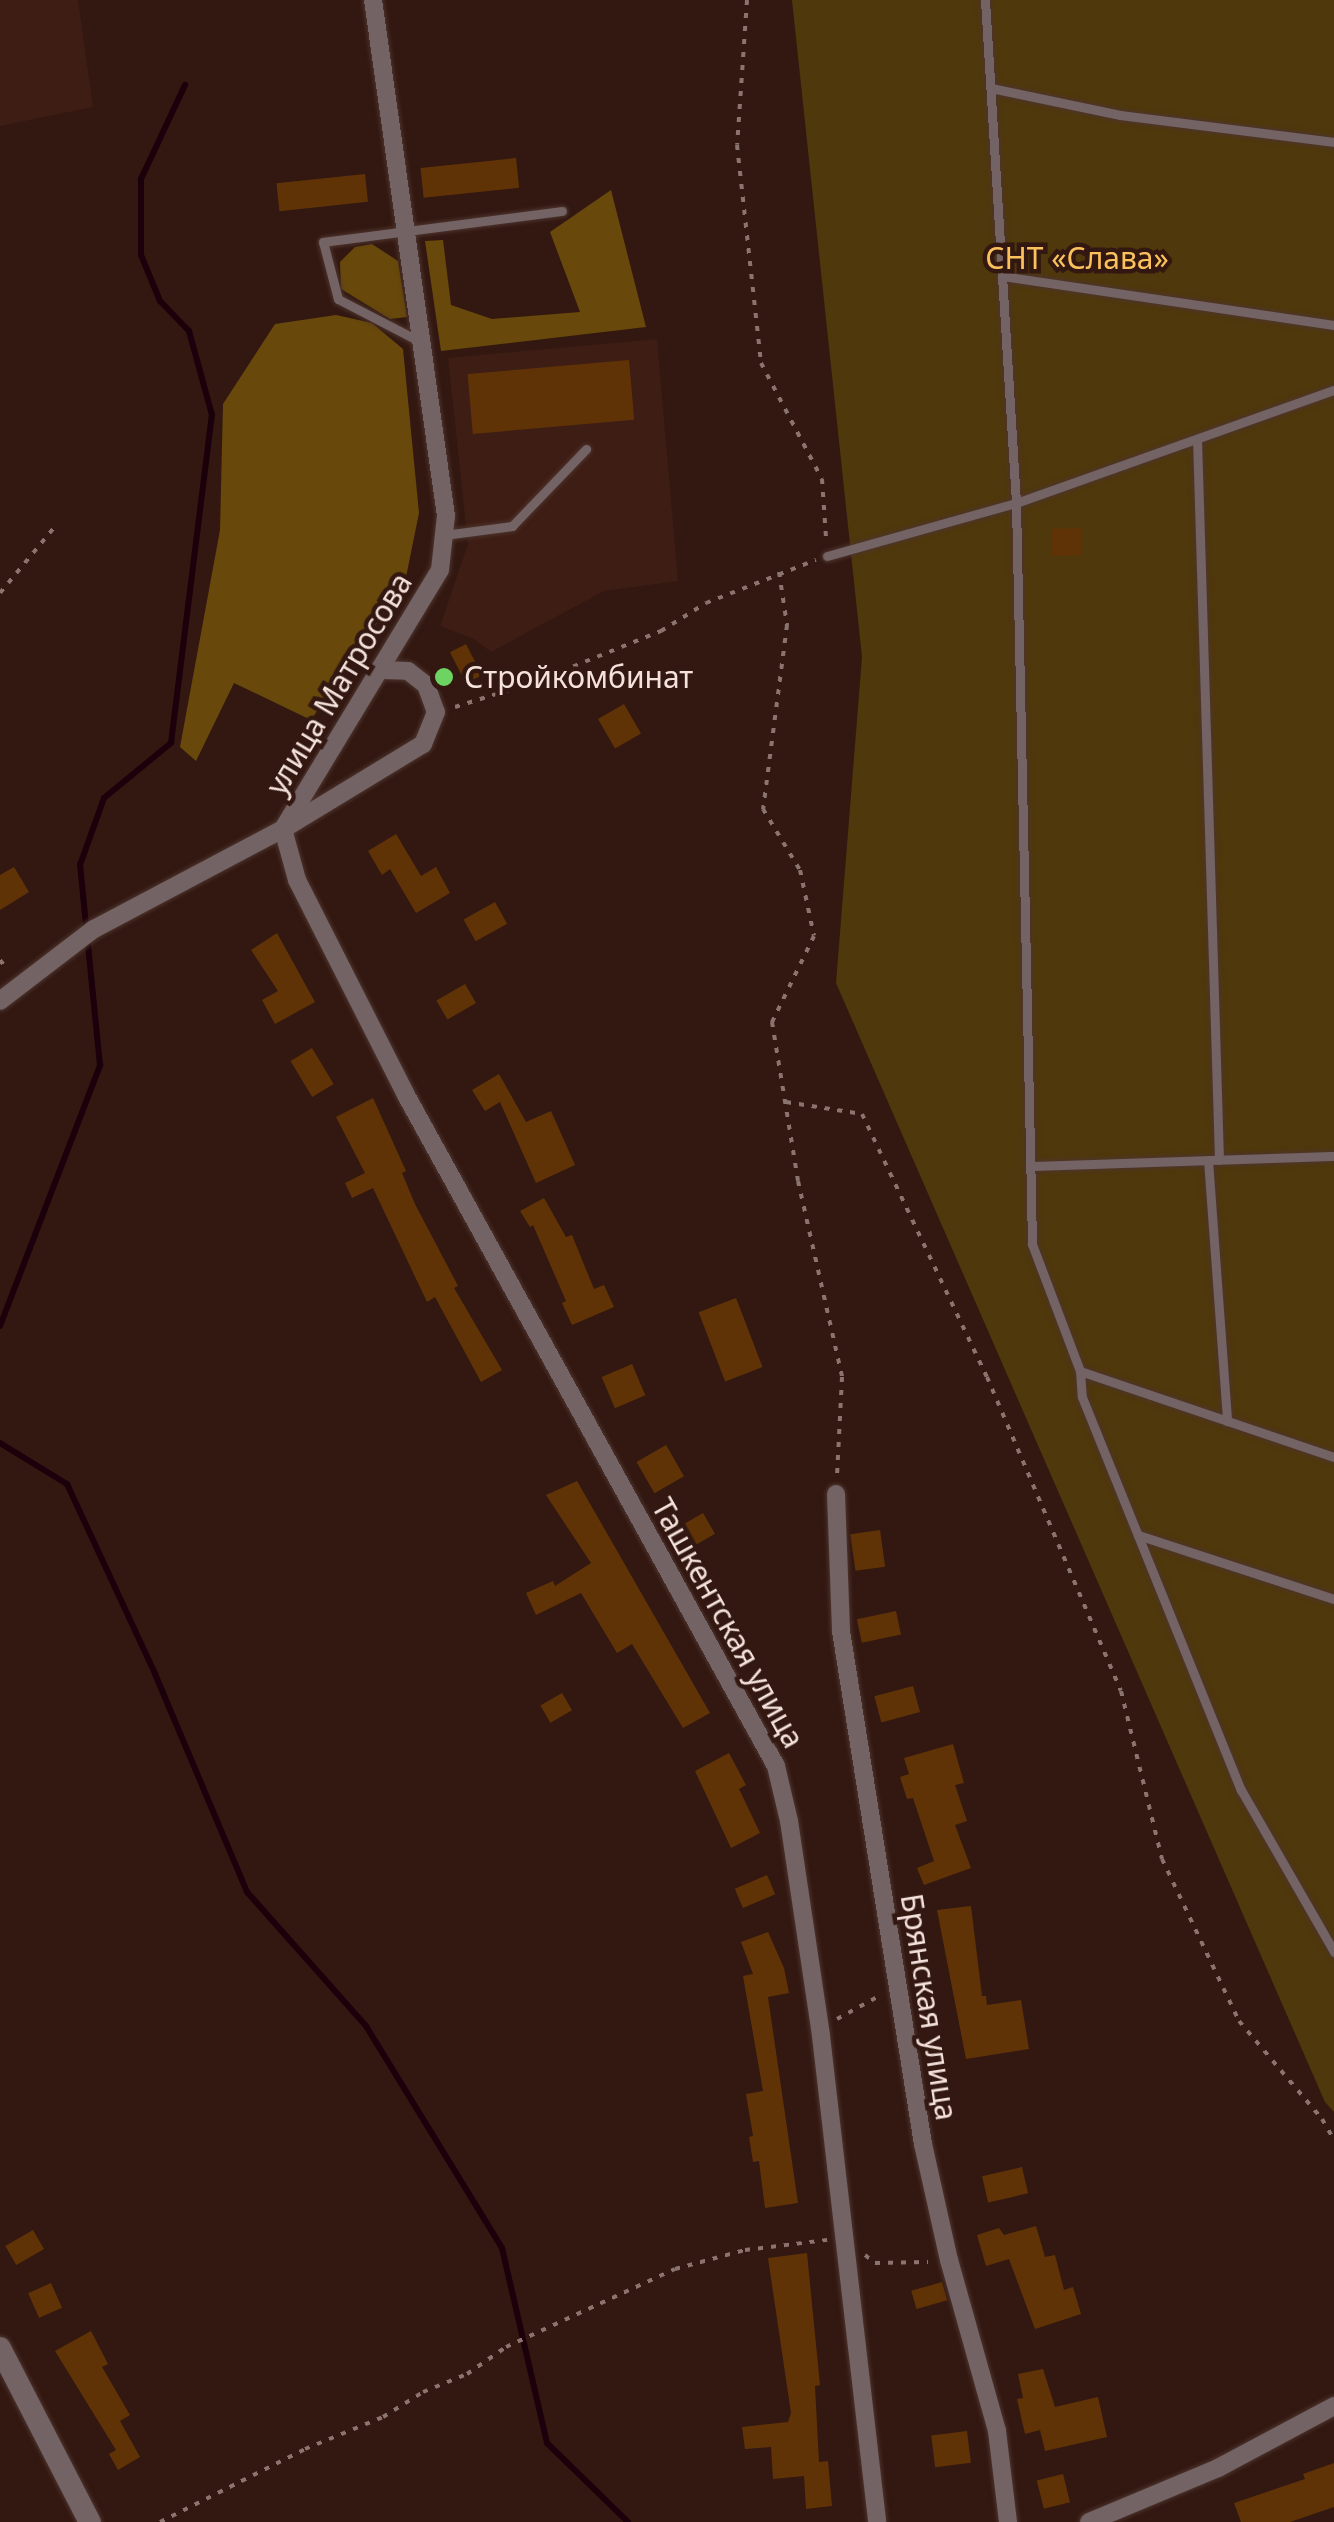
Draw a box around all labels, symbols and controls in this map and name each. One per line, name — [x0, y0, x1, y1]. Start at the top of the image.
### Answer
park label: СНТ «Слава» — [985, 240, 1169, 276]
street label: улица Матросова — [259, 567, 419, 801]
place label: Стройкомбинат — [464, 659, 693, 695]
marker: Стройкомбинат — [433, 666, 455, 688]
street label: Ташкентская улица — [644, 1492, 812, 1754]
street label: Брянская улица — [893, 1891, 965, 2123]

